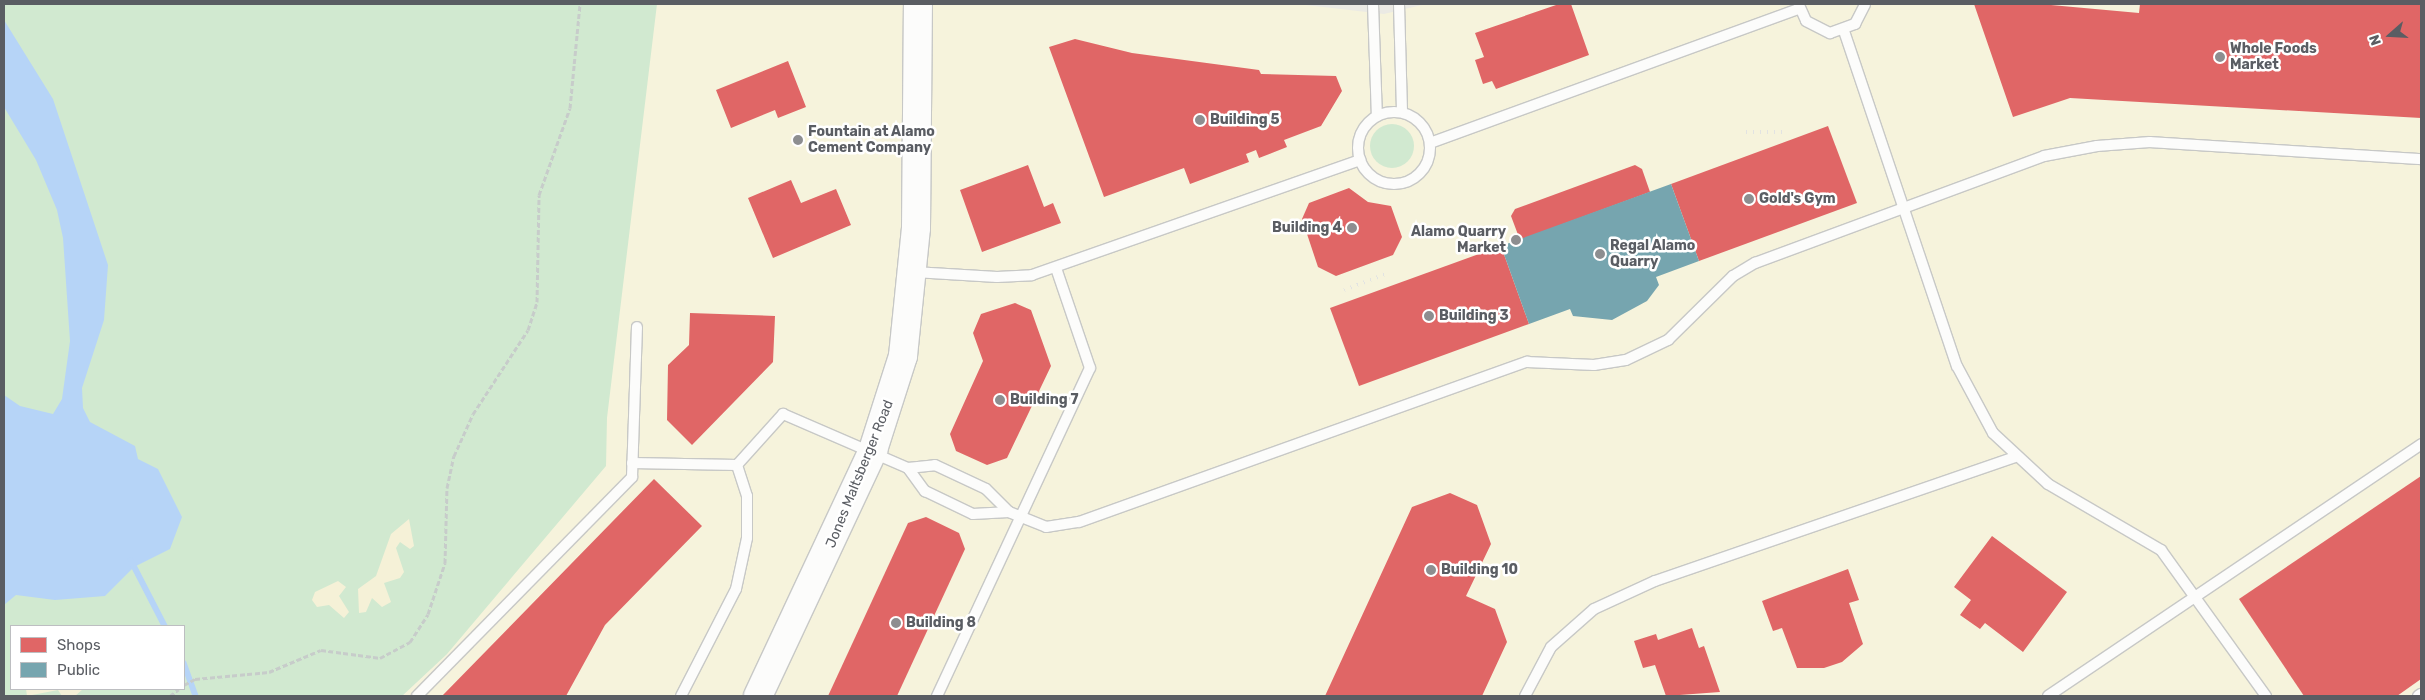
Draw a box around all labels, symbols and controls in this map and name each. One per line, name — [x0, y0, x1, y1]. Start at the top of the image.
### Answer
north arrow — [2365, 10, 2415, 60]
text: N — [2366, 33, 2385, 48]
place label: Whole Foods Market — [2230, 41, 2317, 74]
marker: Whole Foods Market — [2214, 51, 2226, 63]
place label: Building 5 — [1210, 112, 1280, 128]
marker: Building 5 — [1194, 114, 1206, 126]
place label: Fountain at Alamo Cement Company — [808, 124, 935, 156]
marker: Fountain at Alamo Cement Company — [792, 134, 804, 146]
place label: Gold's Gym — [1759, 191, 1836, 207]
marker: Gold's Gym — [1743, 193, 1755, 205]
place label: Building 4 — [1272, 220, 1342, 236]
marker: Building 4 — [1346, 222, 1358, 234]
place label: Alamo Quarry Market — [1411, 224, 1506, 256]
marker: Alamo Quarry Market — [1510, 234, 1522, 246]
place label: Regal Alamo Quarry — [1610, 238, 1696, 270]
marker: Regal Alamo Quarry — [1594, 248, 1606, 260]
place label: Building 3 — [1439, 308, 1509, 324]
marker: Building 3 — [1423, 310, 1435, 322]
place label: Building 7 — [1010, 392, 1079, 408]
marker: Building 7 — [994, 394, 1006, 406]
street label: Jones Maltsberger Road — [823, 398, 897, 550]
place label: Building 10 — [1441, 562, 1518, 578]
marker: Building 10 — [1425, 564, 1437, 576]
place label: Building 8 — [906, 615, 976, 631]
marker: Building 8 — [890, 617, 902, 629]
legend — [10, 625, 185, 690]
text: Shops — [57, 636, 101, 654]
text: Public — [57, 661, 100, 679]

